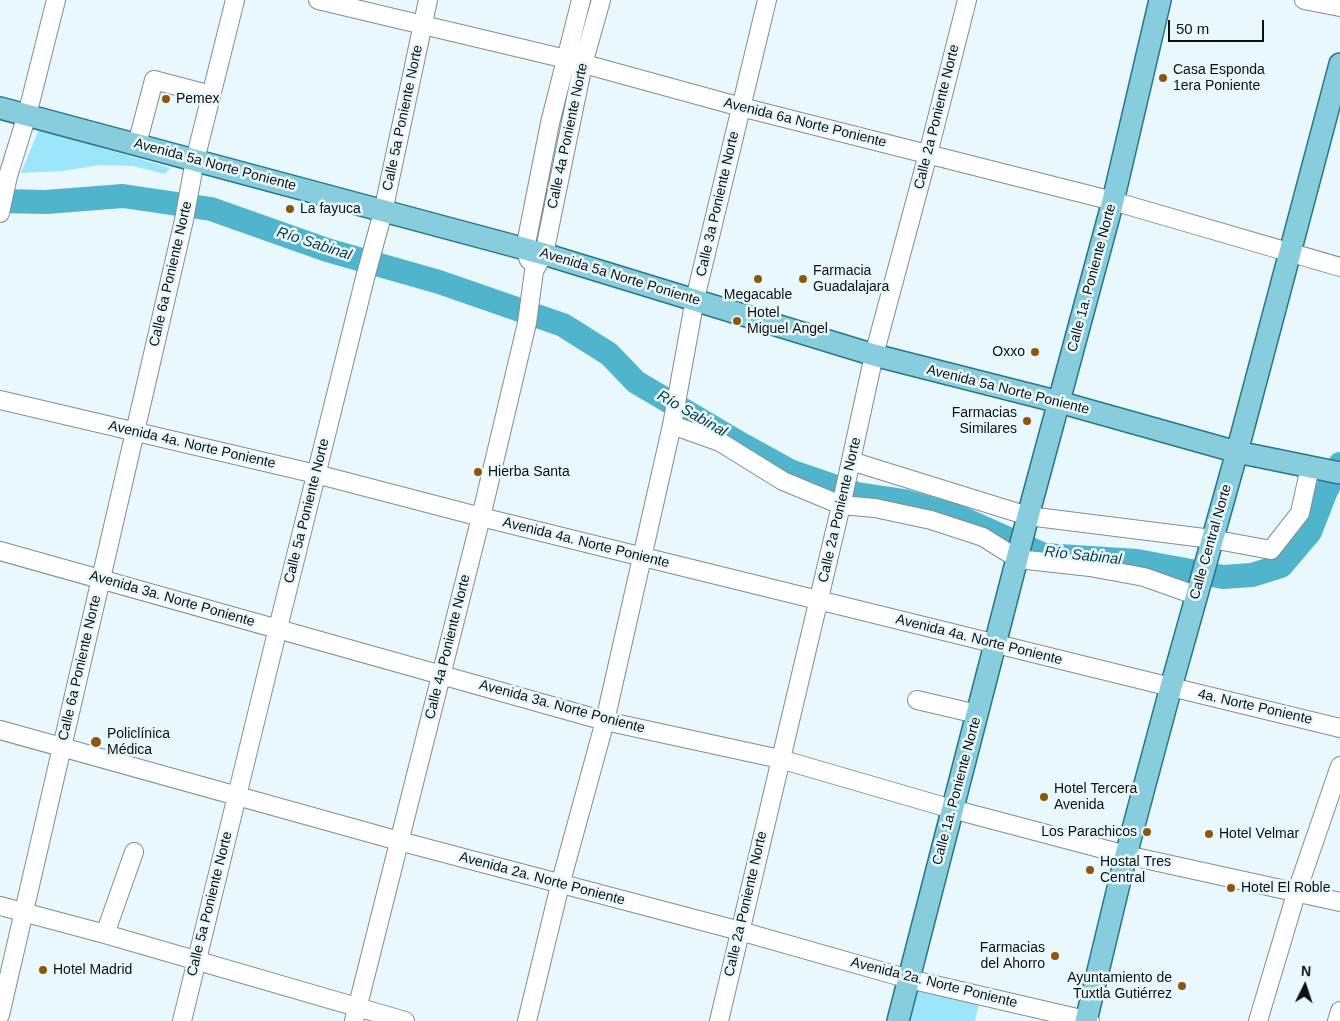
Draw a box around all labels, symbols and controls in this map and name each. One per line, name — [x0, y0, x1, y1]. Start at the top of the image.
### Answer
scale bar — [1170, 10, 1266, 42]
text: 50 m — [1176, 20, 1209, 37]
street label: Calle 2a Poniente Norte — [911, 43, 963, 191]
street label: Calle 5a Poniente Norte — [379, 44, 427, 192]
street label: Calle 4a Poniente Norte — [544, 62, 592, 210]
place label: Casa Esponda 1era Poniente — [1173, 62, 1265, 94]
marker: Casa Esponda 1era Poniente — [1157, 72, 1169, 84]
place label: Pemex — [176, 91, 220, 107]
marker: Pemex — [160, 93, 172, 105]
street label: Avenida 6a Norte Poniente — [722, 95, 888, 151]
street label: Calle 3a Poniente Norte — [693, 130, 743, 278]
street label: Avenida 5a Norte Poniente — [132, 135, 298, 195]
street label: Calle 6a Poniente Norte — [146, 200, 196, 348]
place label: La fayuca — [300, 201, 361, 217]
street label: Calle 1a. Poniente Norte — [1064, 202, 1120, 354]
marker: La fayuca — [284, 203, 296, 215]
water label: Río Sabinal — [274, 223, 354, 265]
street label: Avenida 5a Norte Poniente — [538, 245, 702, 309]
place label: Farmacia Guadalajara — [813, 263, 889, 296]
marker: Megacable — [752, 273, 764, 285]
marker: Farmacia Guadalajara — [797, 273, 809, 285]
place label: Megacable — [724, 287, 792, 303]
place label: Hotel Miguel Angel — [747, 305, 828, 338]
marker: Hotel Miguel Angel — [731, 315, 743, 327]
place label: Oxxo — [992, 344, 1025, 360]
marker: Oxxo — [1029, 346, 1041, 358]
street label: Avenida 5a Norte Poniente — [925, 362, 1091, 418]
water label: Río Sabinal — [654, 387, 730, 441]
place label: Farmacias Similares — [952, 405, 1017, 438]
marker: Farmacias Similares — [1021, 415, 1033, 427]
street label: Avenida 4a. Norte Poniente — [107, 418, 277, 472]
street label: Calle 2a Poniente Norte — [815, 436, 865, 584]
street label: Calle 5a Poniente Norte — [281, 437, 333, 585]
place label: Hierba Santa — [488, 464, 570, 480]
marker: Hierba Santa — [472, 466, 484, 478]
street label: Calle Central Norte — [1187, 482, 1235, 602]
street label: Avenida 4a. Norte Poniente — [501, 514, 671, 572]
water label: Río Sabinal — [1043, 543, 1123, 569]
street label: Avenida 3a. Norte Poniente — [88, 567, 256, 631]
street label: Calle 4a Poniente Norte — [422, 573, 474, 721]
street label: Calle 6a Poniente Norte — [55, 594, 105, 742]
street label: Avenida 4a. Norte Poniente — [894, 611, 1064, 669]
street label: Avenida 3a. Norte Poniente — [477, 677, 647, 737]
street label: 4a. Norte Poniente — [1196, 686, 1314, 728]
street label: Calle 1a. Poniente Norte — [929, 715, 985, 867]
place label: Policlínica Médica — [107, 726, 170, 759]
marker: Policlínica Médica — [89, 735, 103, 749]
place label: Hotel Tercera Avenida — [1054, 781, 1137, 814]
marker: Hotel Tercera Avenida — [1038, 791, 1050, 803]
place label: Los Parachicos — [1041, 824, 1137, 840]
marker: Los Parachicos — [1141, 826, 1153, 838]
place label: Hotel Velmar — [1219, 826, 1299, 842]
marker: Hotel Velmar — [1203, 828, 1215, 840]
street label: Calle 5a Poniente Norte — [184, 830, 236, 978]
street label: Calle 2a Poniente Norte — [721, 830, 771, 978]
street label: Avenida 2a. Norte Poniente — [457, 849, 627, 909]
place label: Hostal Tres Central — [1100, 854, 1171, 886]
marker: Hostal Tres Central — [1084, 864, 1096, 876]
place label: Hotel El Roble — [1241, 880, 1330, 896]
marker: Hotel El Roble — [1225, 882, 1237, 894]
place label: Farmacias del Ahorro — [980, 940, 1045, 972]
marker: Farmacias del Ahorro — [1049, 950, 1061, 962]
street label: Avenida 2a. Norte Poniente — [849, 954, 1019, 1012]
north arrow — [1280, 961, 1330, 1011]
place label: Hotel Madrid — [53, 962, 132, 978]
text: N — [1300, 963, 1312, 979]
marker: Hotel Madrid — [37, 964, 49, 976]
place label: Ayuntamiento de Tuxtla Gutiérrez — [1067, 970, 1172, 1002]
marker: Ayuntamiento de Tuxtla Gutiérrez — [1176, 980, 1188, 992]

